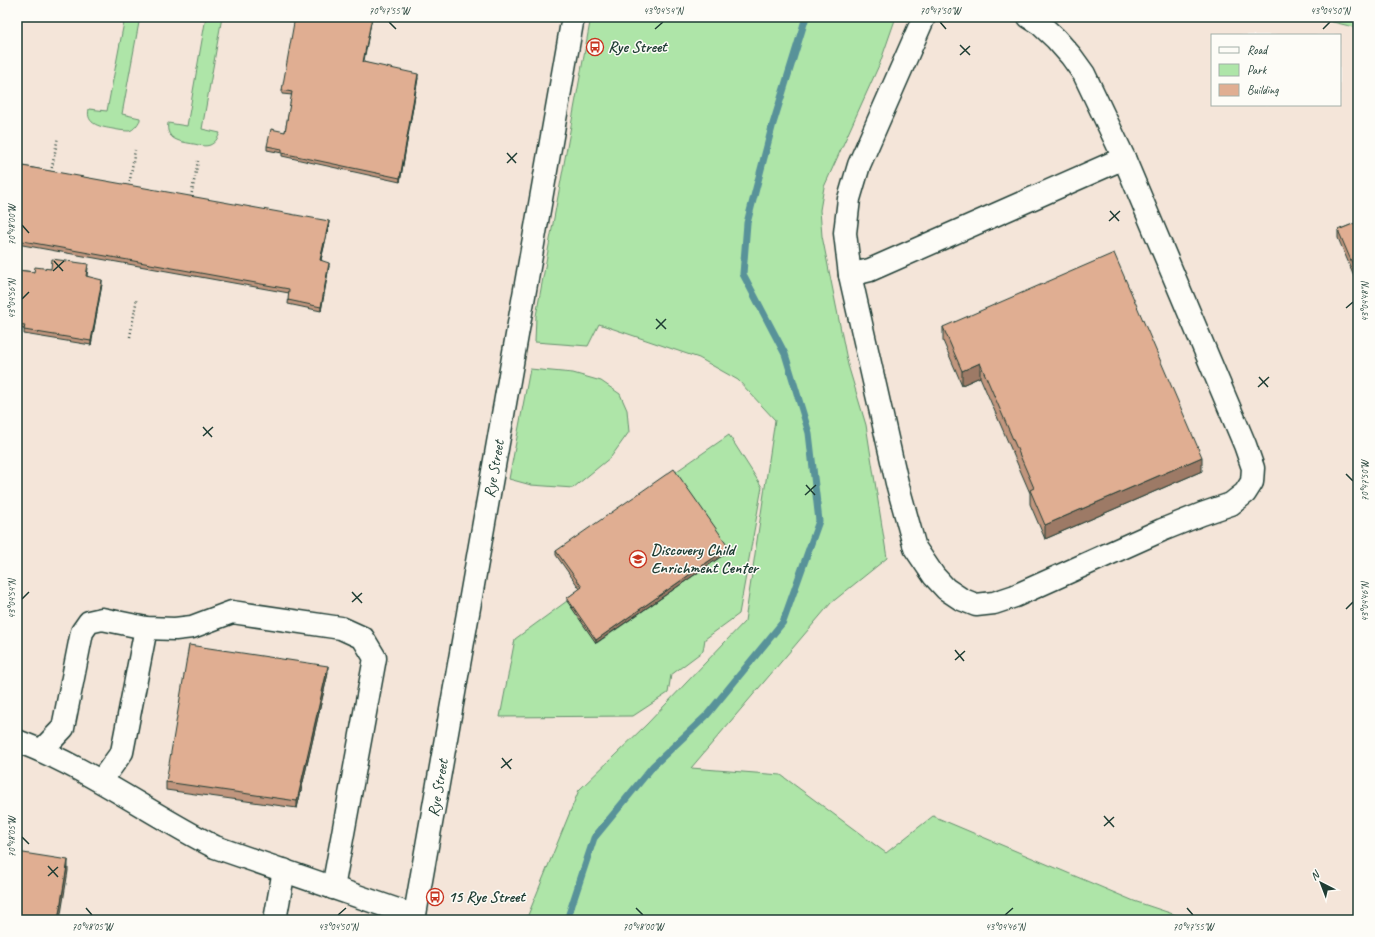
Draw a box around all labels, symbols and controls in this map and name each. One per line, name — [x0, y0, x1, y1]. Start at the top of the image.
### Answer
text: 70°47'55"W — [369, 4, 411, 17]
text: 43°04'54"N — [643, 4, 685, 17]
text: 70°47'50"W — [920, 4, 962, 17]
text: 43°04'50"N — [1310, 4, 1352, 17]
legend — [1211, 34, 1341, 106]
bus stop icon: Rye Street — [585, 37, 605, 57]
place label: Rye Street — [608, 37, 668, 57]
text: Road — [1247, 42, 1269, 58]
text: Park — [1247, 62, 1268, 78]
text: Building — [1247, 82, 1279, 98]
text: 70°48'00"W — [5, 203, 18, 245]
text: 43°04'56"N — [5, 277, 18, 319]
text: 43°04'48"N — [1358, 280, 1371, 322]
street label: Rye Street — [479, 437, 509, 499]
text: 70°47'50"W — [1358, 459, 1371, 501]
place label: Discovery Child Enrichment Center — [651, 540, 760, 578]
school or university icon: Discovery Child Enrichment Center — [628, 549, 648, 569]
text: 43°04'54"N — [5, 577, 18, 619]
text: 43°04'46"N — [1358, 580, 1371, 622]
street label: Rye Street — [423, 756, 453, 818]
text: 70°48'05"W — [5, 815, 18, 857]
north arrow — [1301, 863, 1341, 903]
text: N — [1307, 867, 1323, 883]
bus stop icon: 15 Rye Street — [425, 887, 445, 907]
place label: 15 Rye Street — [448, 887, 526, 907]
text: 70°48'05"W — [72, 920, 114, 933]
text: 43°04'50"N — [318, 920, 360, 933]
text: 70°48'00"W — [623, 920, 665, 933]
text: 43°04'46"N — [985, 920, 1027, 933]
text: 70°47'55"W — [1173, 920, 1215, 933]

